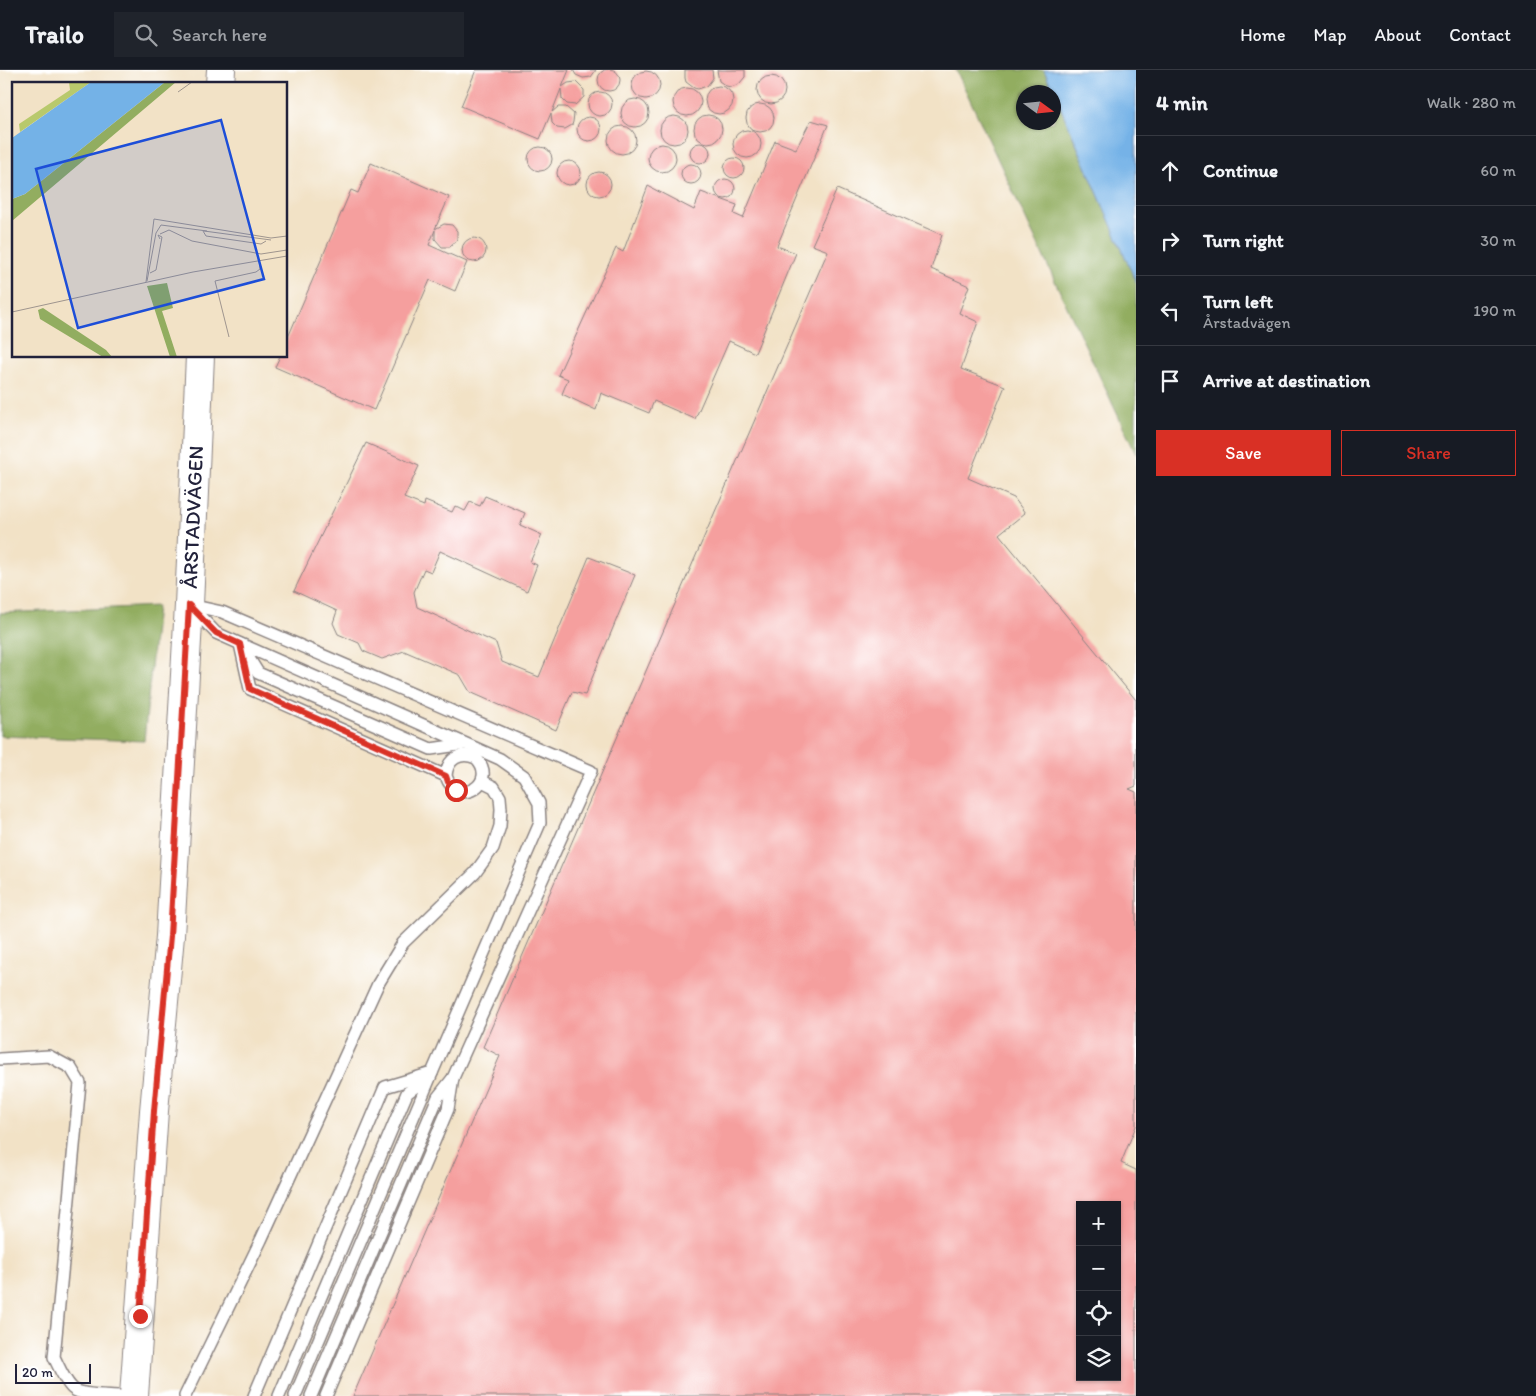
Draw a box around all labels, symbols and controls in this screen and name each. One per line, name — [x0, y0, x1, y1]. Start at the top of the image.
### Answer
search box — [114, 12, 464, 57]
text: Trailo — [25, 20, 84, 49]
icon: search — [132, 21, 160, 49]
text: Search here — [172, 23, 267, 46]
text: Home — [1240, 24, 1286, 46]
text: Map — [1314, 24, 1347, 46]
text: About — [1375, 24, 1421, 46]
text: Contact — [1449, 24, 1511, 46]
inset map — [12, 82, 288, 358]
north arrow — [1016, 85, 1061, 130]
text: 4 min — [1156, 90, 1208, 115]
text: Walk · 280 m — [1427, 93, 1516, 112]
icon: ahead — [1156, 157, 1184, 185]
text: Continue — [1203, 159, 1278, 182]
text: 60 m — [1481, 161, 1516, 180]
icon: right — [1156, 227, 1184, 255]
text: Turn right — [1203, 229, 1284, 252]
text: 30 m — [1480, 231, 1516, 250]
text: Turn left — [1203, 290, 1273, 313]
icon: left — [1156, 297, 1184, 325]
text: 190 m — [1473, 301, 1516, 320]
text: Årstadvägen — [1203, 313, 1291, 332]
icon: arrive — [1156, 367, 1184, 395]
text: Arrive at destination — [1203, 369, 1370, 392]
button: Save — [1156, 430, 1331, 476]
button: Share — [1341, 430, 1516, 476]
street label: ÅRSTADVÄGEN — [177, 445, 208, 589]
route start — [445, 779, 468, 802]
map controls — [1076, 1201, 1121, 1381]
button: + — [1076, 1201, 1121, 1246]
button: − — [1076, 1246, 1121, 1291]
button: locate — [1076, 1291, 1121, 1336]
route end — [129, 1305, 152, 1328]
button: layers — [1076, 1336, 1121, 1381]
scale bar — [15, 1361, 91, 1384]
text: 20 m — [22, 1364, 53, 1381]

